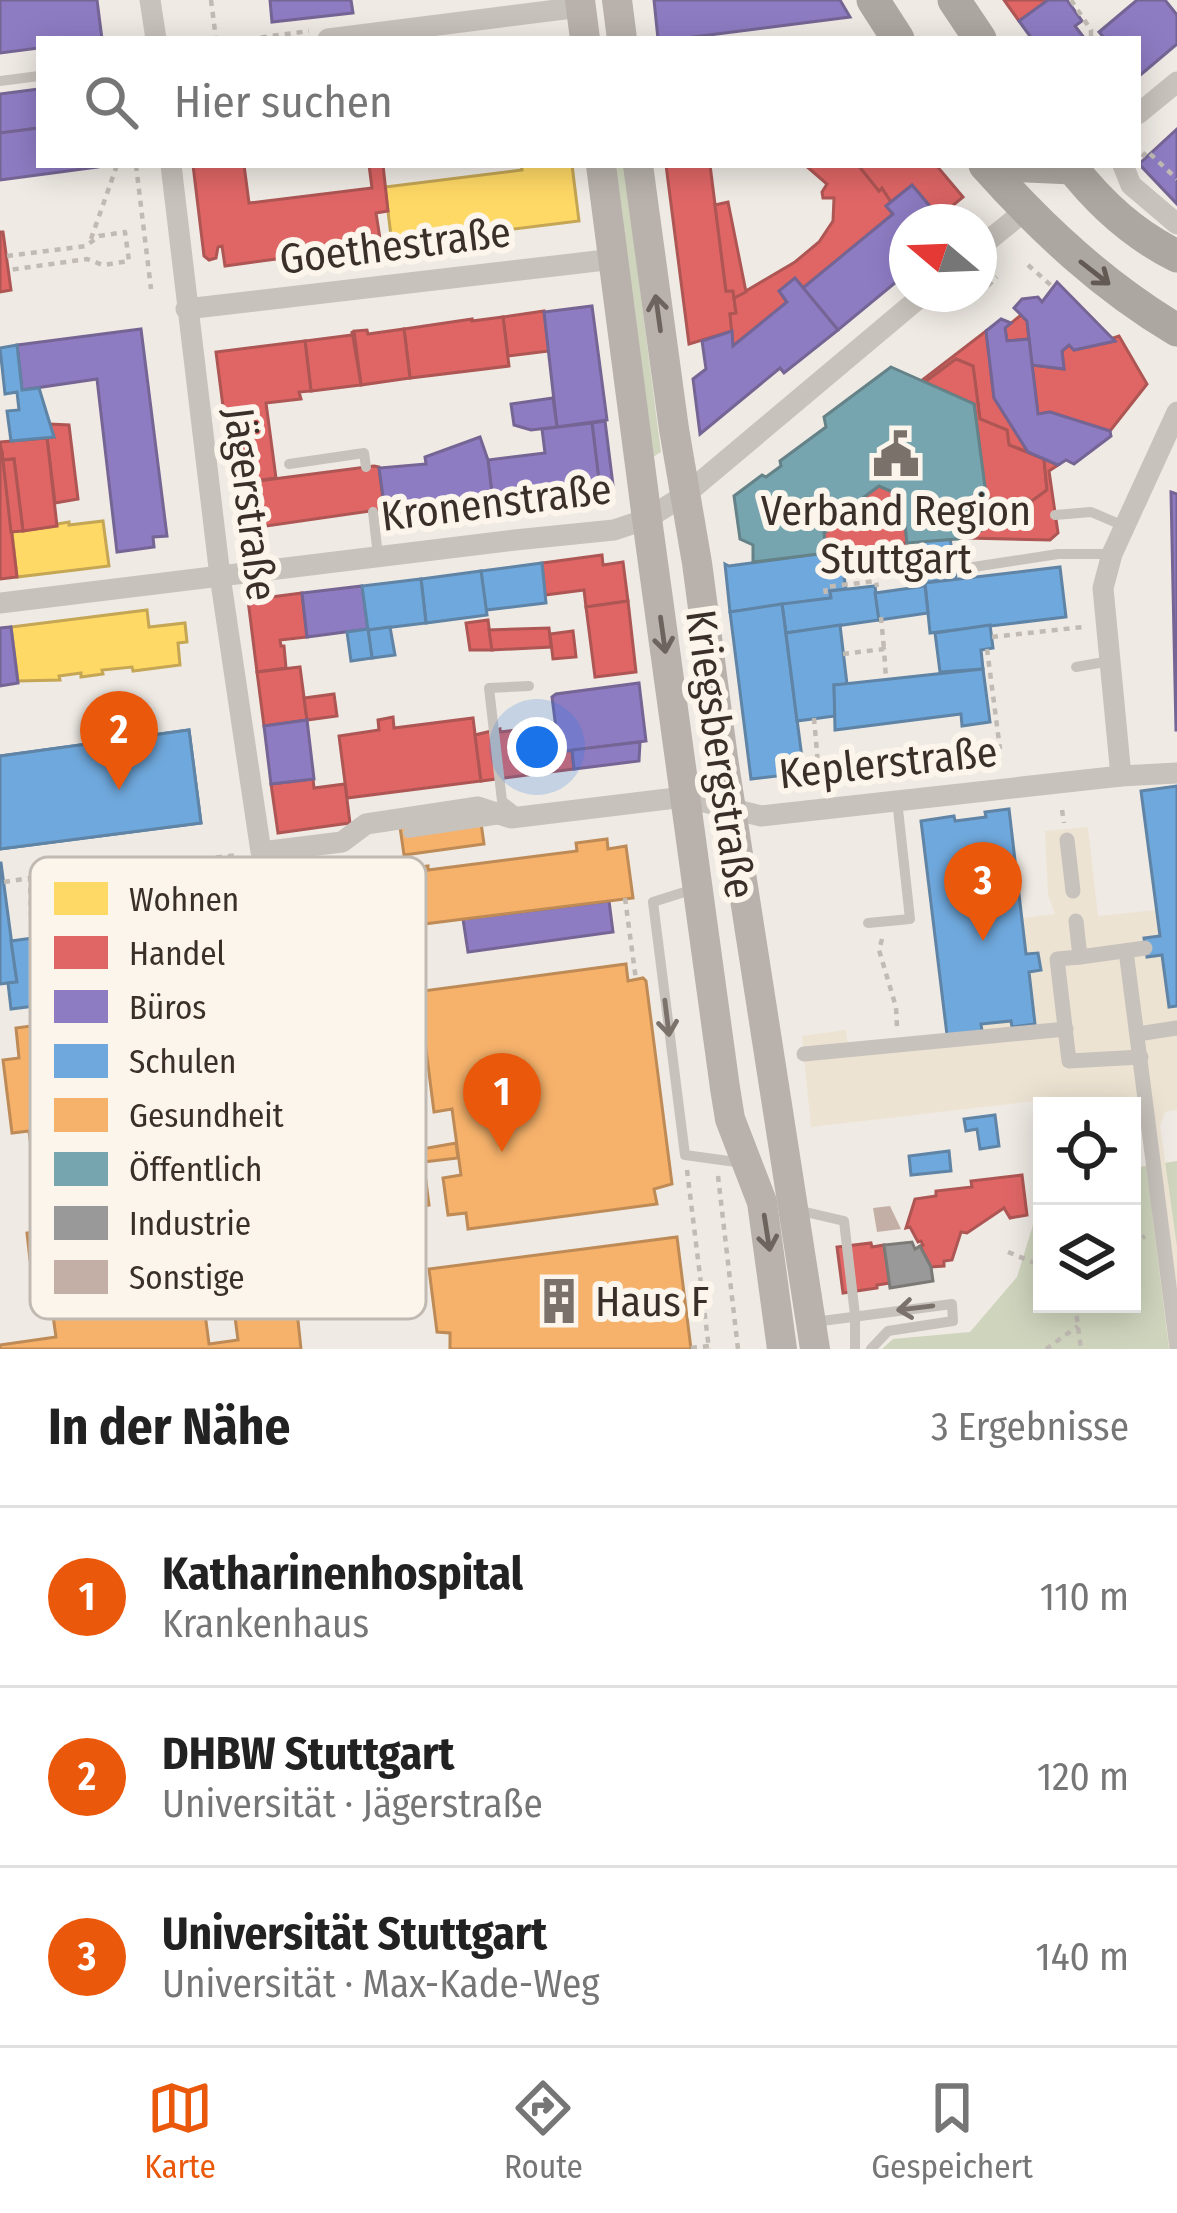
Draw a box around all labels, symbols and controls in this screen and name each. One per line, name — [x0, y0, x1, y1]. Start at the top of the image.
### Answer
search box — [36, 36, 1141, 168]
icon: search — [78, 69, 144, 135]
text: Hier suchen — [174, 75, 393, 129]
north arrow — [889, 204, 997, 312]
street label: Goethestraße — [277, 207, 513, 285]
one-way arrow — [1079, 259, 1111, 286]
one-way arrow — [647, 294, 669, 333]
street label: Jägerstraße — [213, 405, 287, 604]
public building icon: Verband Region Stuttgart — [871, 429, 921, 479]
street label: Kronenstraße — [378, 464, 614, 542]
place label: Verband Region Stuttgart — [761, 486, 1031, 584]
street label: Kriegsbergstraße — [675, 607, 765, 902]
one-way arrow — [652, 615, 675, 654]
pin: 2 — [80, 691, 158, 790]
your location — [507, 717, 567, 777]
street label: Keplerstraße — [776, 727, 1000, 799]
pin: 3 — [944, 842, 1022, 941]
legend — [30, 857, 426, 1319]
text: Wohnen — [129, 880, 239, 920]
text: Handel — [129, 934, 226, 974]
text: Büros — [129, 988, 206, 1028]
one-way arrow — [657, 998, 679, 1037]
text: Schulen — [129, 1042, 236, 1082]
pin: 1 — [463, 1053, 541, 1152]
text: Gesundheit — [129, 1096, 284, 1136]
map controls — [1033, 1097, 1141, 1313]
button: locate — [1033, 1097, 1141, 1205]
text: Öffentlich — [129, 1150, 262, 1190]
text: Industrie — [129, 1204, 251, 1244]
button: layers — [1033, 1205, 1141, 1313]
one-way arrow — [756, 1213, 779, 1252]
text: Sonstige — [129, 1258, 245, 1298]
building icon: Haus F — [534, 1276, 584, 1326]
place label: Haus F — [595, 1277, 709, 1327]
one-way arrow — [896, 1298, 935, 1320]
text: In der Nähe — [48, 1396, 290, 1458]
text: 3 Ergebnisse — [931, 1404, 1129, 1450]
text: Katharinenhospital — [162, 1547, 523, 1601]
text: 1 — [79, 1574, 95, 1620]
text: 110 m — [1040, 1574, 1129, 1620]
text: Krankenhaus — [162, 1601, 369, 1647]
text: DHBW Stuttgart — [162, 1727, 454, 1781]
text: 2 — [78, 1754, 96, 1800]
text: 120 m — [1037, 1754, 1129, 1800]
text: Universität · Jägerstraße — [162, 1781, 543, 1827]
text: Universität Stuttgart — [162, 1907, 547, 1961]
text: 3 — [78, 1934, 96, 1980]
text: 140 m — [1035, 1934, 1129, 1980]
text: Universität · Max-Kade-Weg — [162, 1961, 600, 2007]
tab: Karte — [144, 2075, 216, 2187]
tab: Route — [504, 2075, 583, 2187]
tab: Gespeichert — [871, 2075, 1033, 2187]

